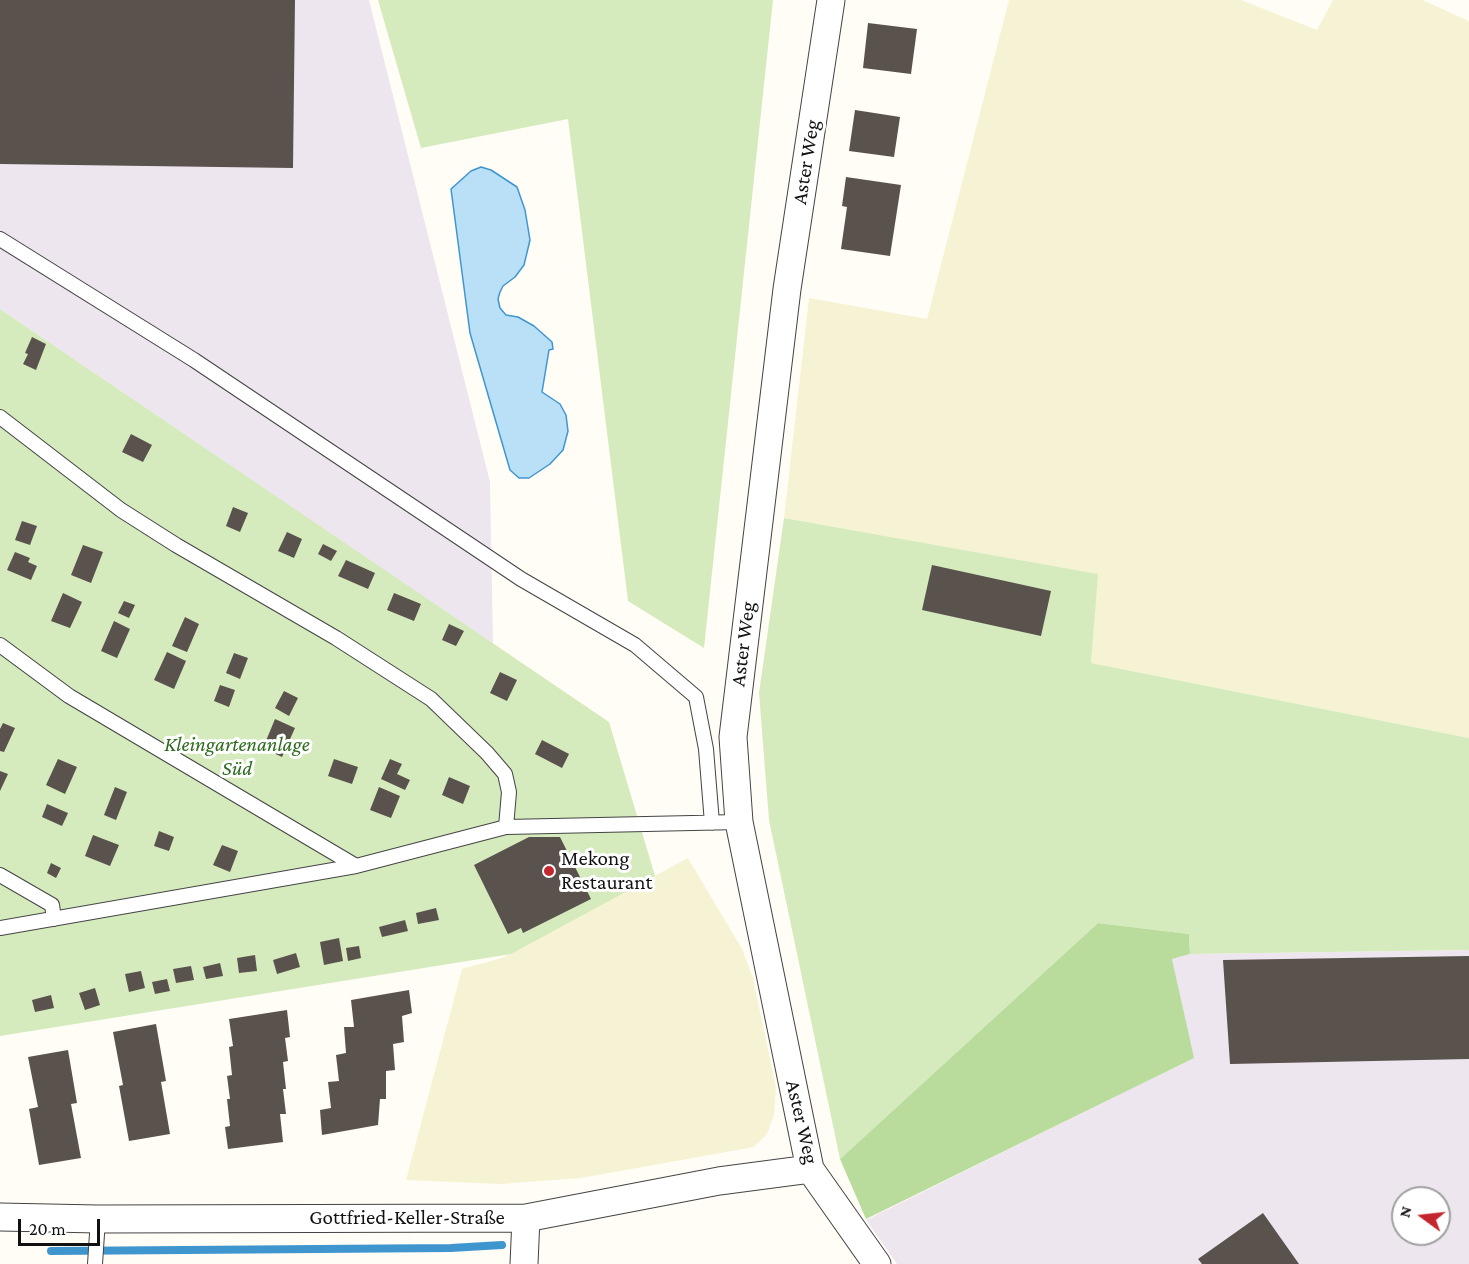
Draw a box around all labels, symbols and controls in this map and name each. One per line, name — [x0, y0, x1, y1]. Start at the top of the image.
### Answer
street label: Aster Weg — [787, 118, 825, 206]
street label: Aster Weg — [725, 600, 761, 688]
park label: Kleingartenanlage Süd — [164, 732, 310, 782]
place label: Mekong Restaurant — [561, 846, 653, 896]
marker: Mekong Restaurant — [542, 864, 556, 878]
street label: Aster Weg — [780, 1078, 824, 1166]
north arrow — [1391, 1186, 1451, 1246]
text: N — [1395, 1204, 1415, 1219]
street label: Gottfried-Keller-Straße — [309, 1205, 505, 1231]
scale bar — [21, 1207, 104, 1245]
text: 20 m — [29, 1219, 66, 1239]

